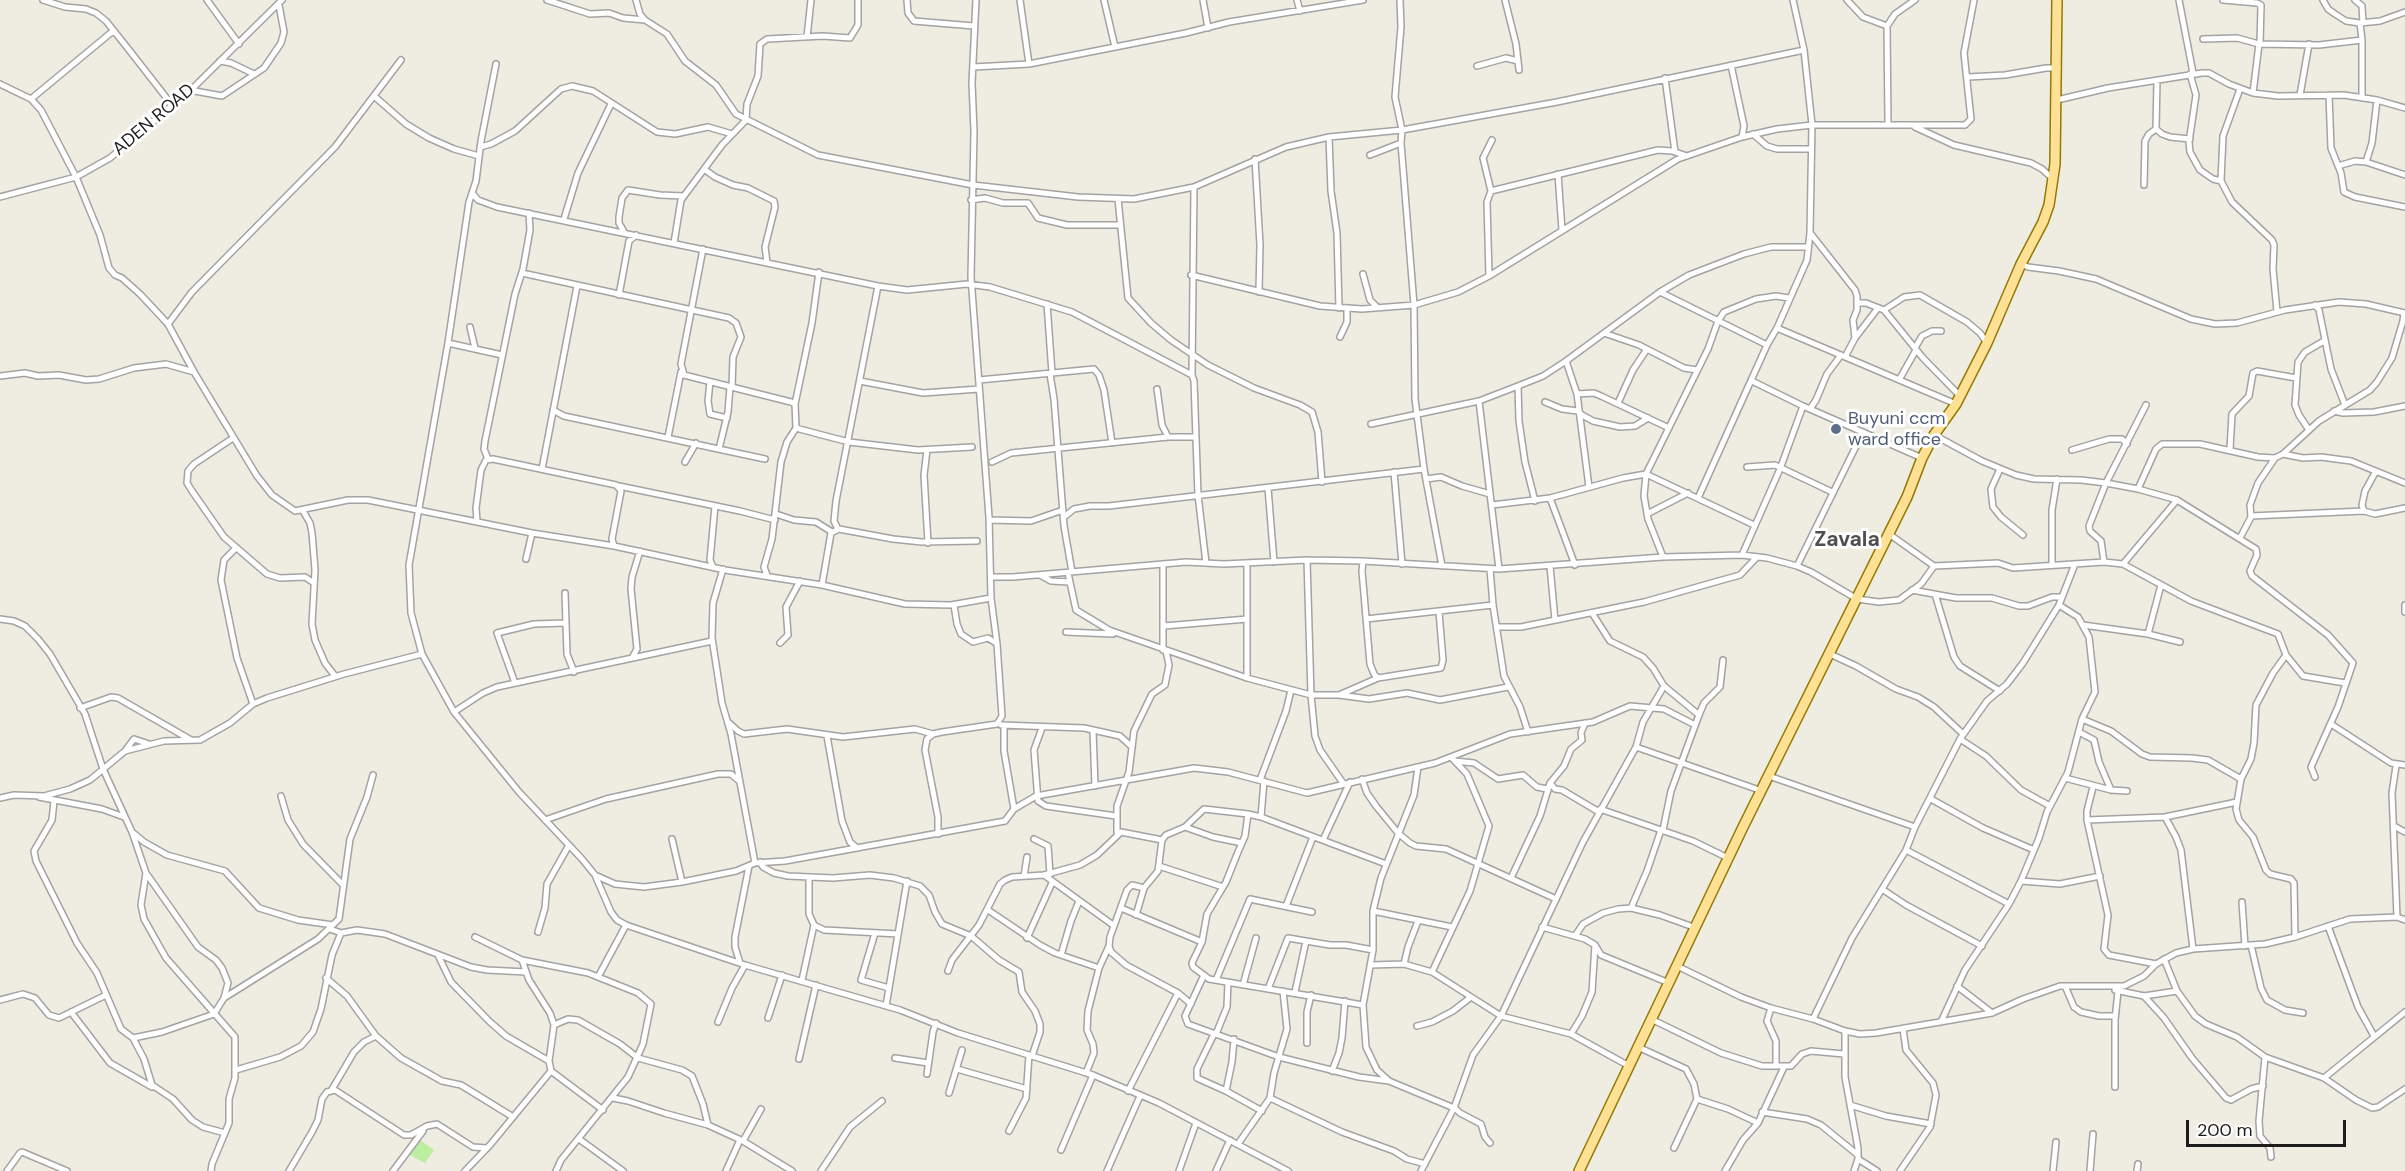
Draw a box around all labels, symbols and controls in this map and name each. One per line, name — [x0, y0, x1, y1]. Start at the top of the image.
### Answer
street label: ADEN ROAD — [109, 80, 199, 160]
place label: Buyuni ccm ward office — [1848, 408, 1946, 450]
marker: Buyuni ccm ward office — [1829, 422, 1843, 436]
district label: Zavala — [1814, 527, 1880, 553]
scale bar — [2189, 1108, 2350, 1146]
text: 200 m — [2197, 1118, 2253, 1142]

